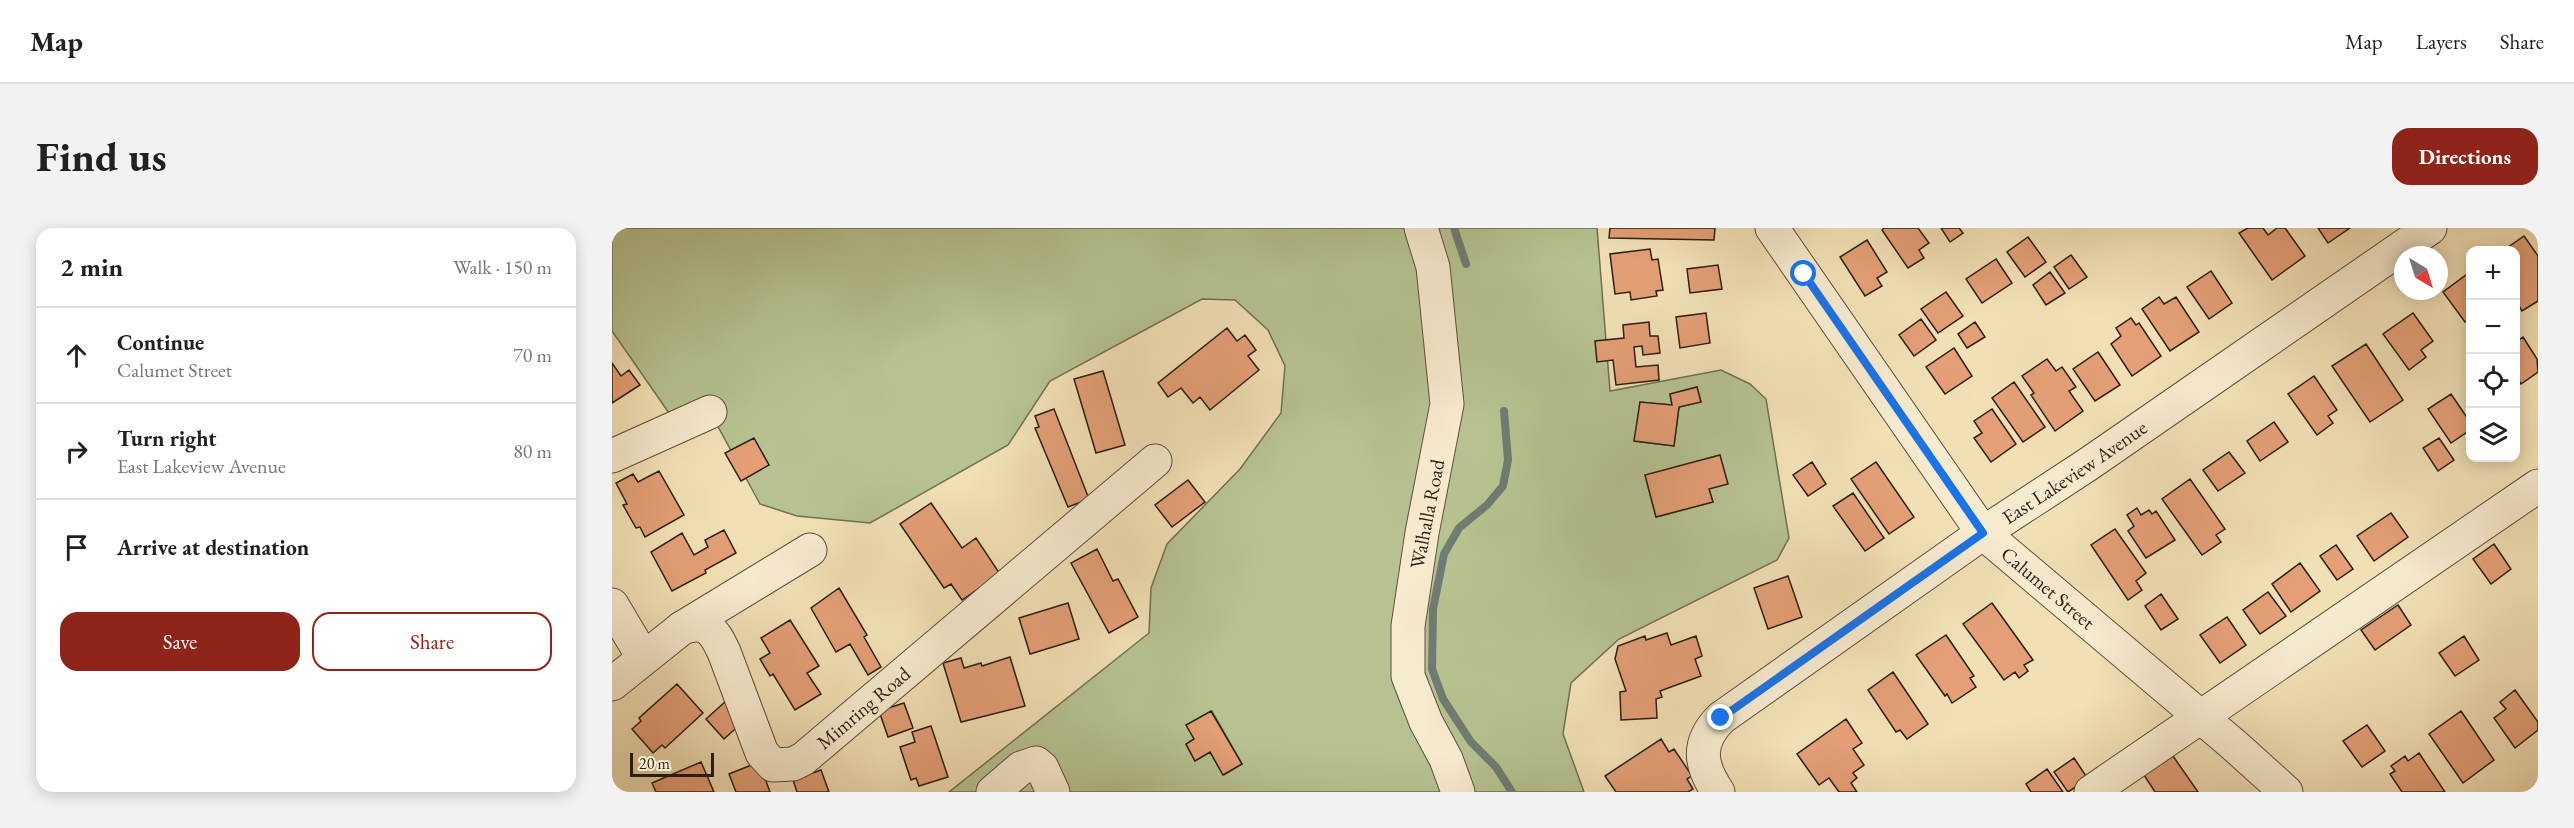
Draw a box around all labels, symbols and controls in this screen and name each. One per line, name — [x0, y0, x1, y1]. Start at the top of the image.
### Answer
text: Map — [30, 23, 83, 59]
text: Map — [2345, 28, 2383, 55]
text: Layers — [2416, 28, 2467, 55]
text: Share — [2500, 28, 2544, 55]
button: Directions — [2392, 128, 2538, 185]
text: Find us — [36, 129, 167, 184]
north arrow — [2394, 246, 2448, 300]
map controls — [2466, 246, 2520, 462]
button: + — [2466, 246, 2520, 300]
text: 2 min — [60, 250, 123, 284]
text: Walk · 150 m — [453, 254, 552, 280]
route start — [1790, 260, 1816, 286]
button: − — [2466, 300, 2520, 354]
text: Continue — [117, 328, 204, 357]
icon: ahead — [60, 339, 93, 372]
text: 70 m — [513, 342, 552, 368]
button: locate — [2466, 354, 2520, 408]
text: Calumet Street — [117, 357, 232, 383]
button: layers — [2466, 408, 2520, 462]
street label: East Lakeview Avenue — [1997, 414, 2152, 530]
text: Turn right — [117, 424, 216, 453]
icon: right — [60, 435, 93, 468]
text: 80 m — [513, 438, 552, 464]
text: East Lakeview Avenue — [117, 453, 286, 479]
street label: Walhalla Road — [1404, 456, 1451, 571]
icon: arrive — [60, 531, 93, 564]
text: Arrive at destination — [117, 533, 309, 562]
street label: Calumet Street — [1996, 541, 2101, 635]
button: Save — [60, 612, 300, 671]
button: Share — [312, 612, 552, 671]
street label: Mimring Road — [811, 660, 916, 755]
route end — [1707, 704, 1733, 730]
scale bar — [630, 750, 714, 778]
text: 20 m — [639, 753, 670, 774]

